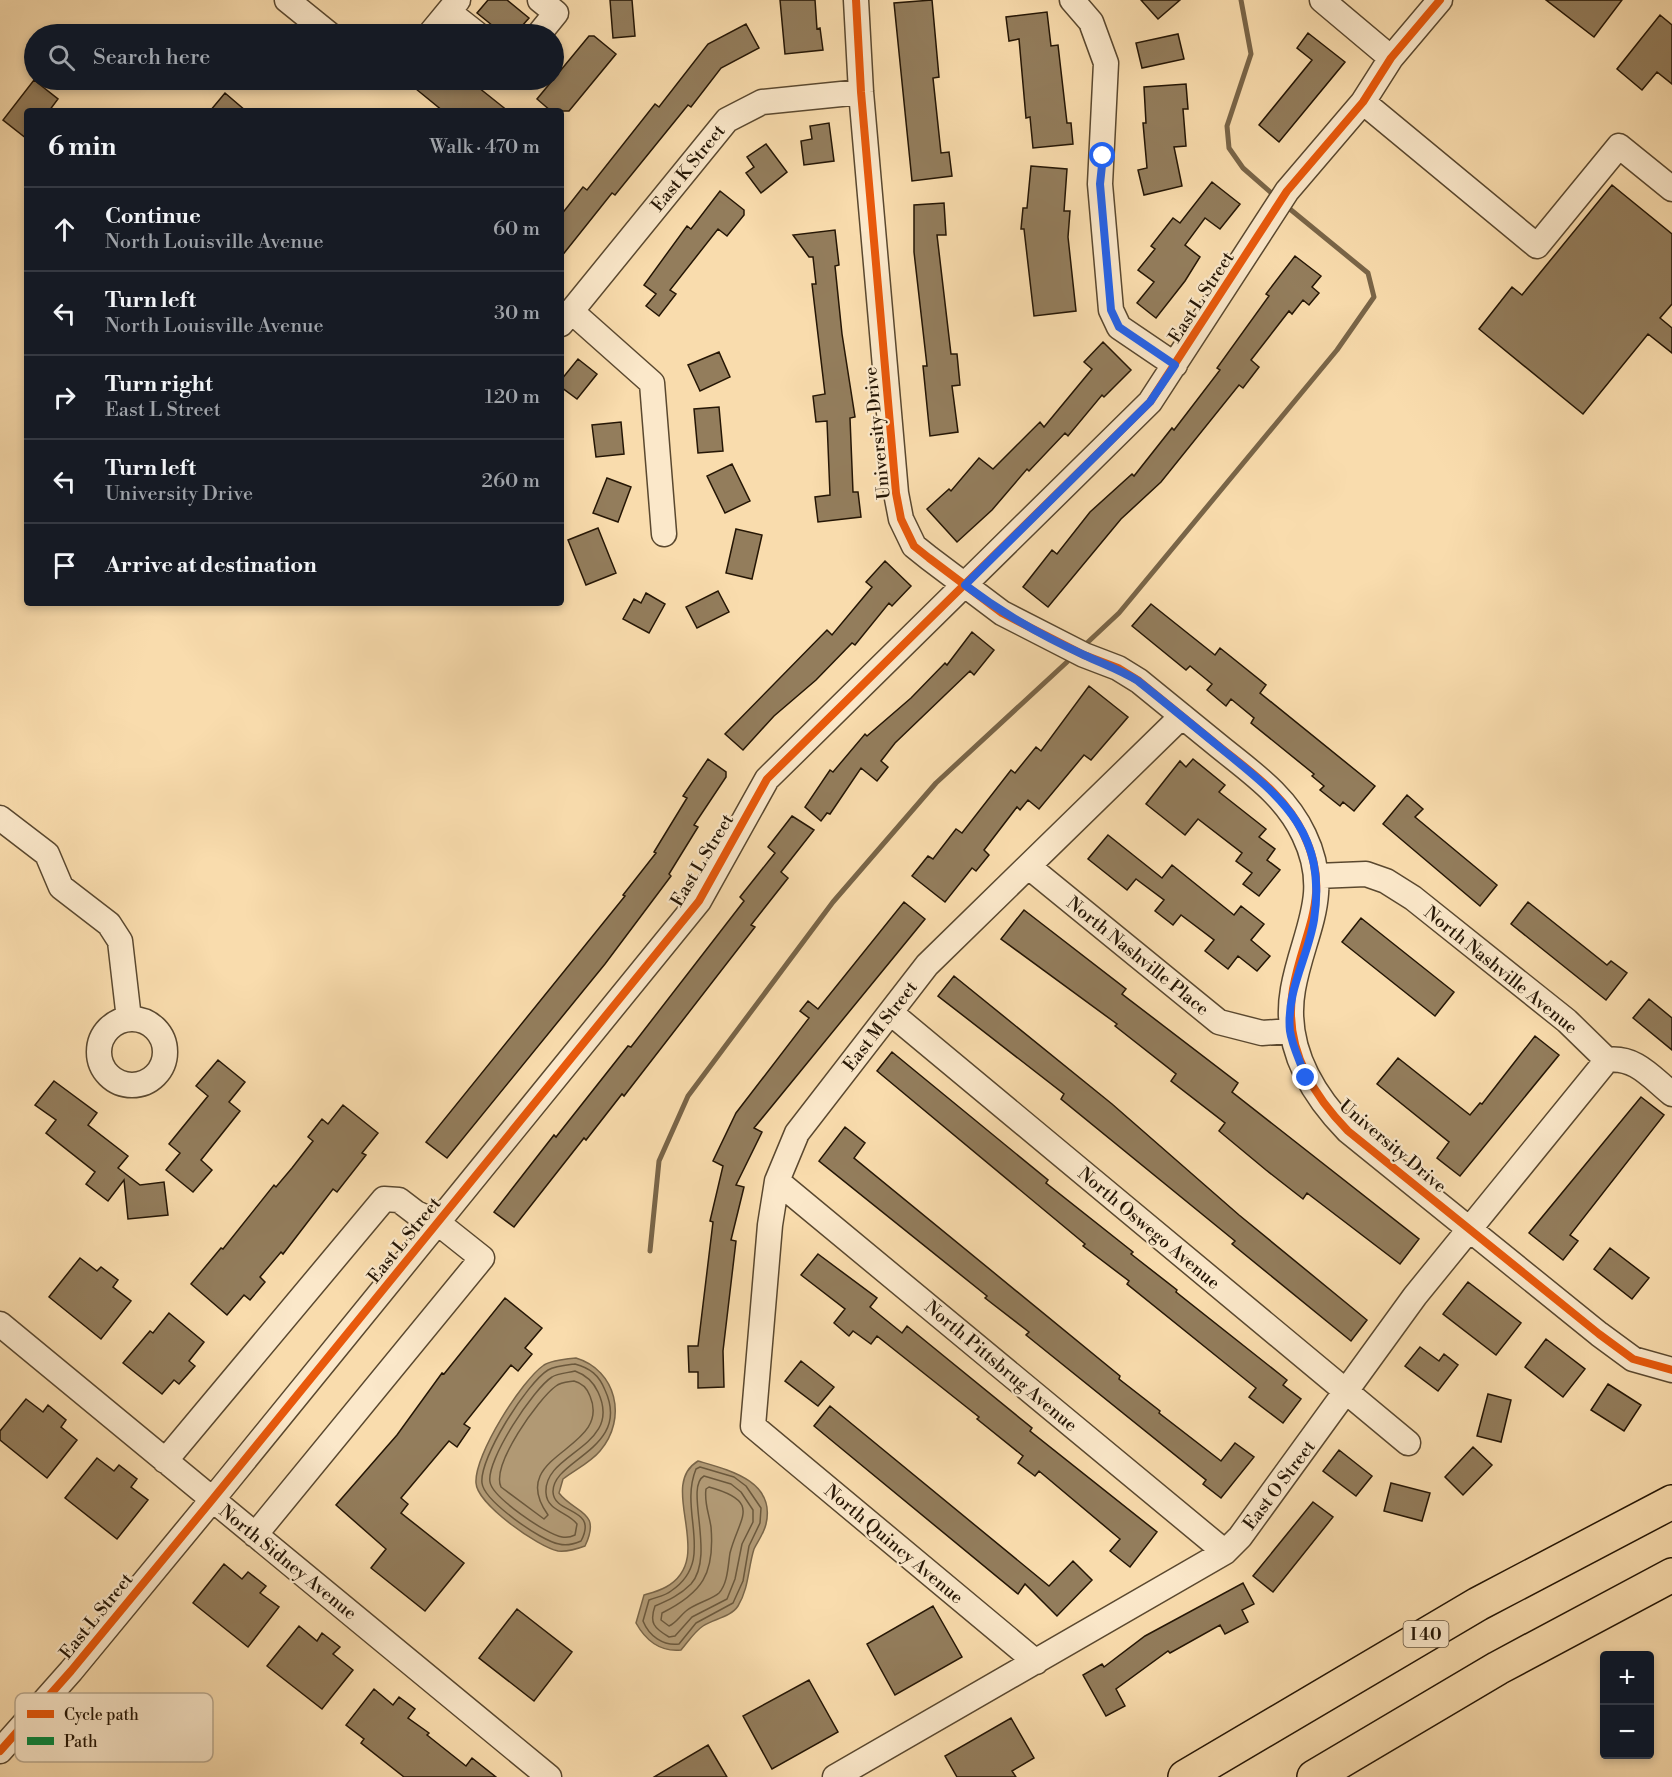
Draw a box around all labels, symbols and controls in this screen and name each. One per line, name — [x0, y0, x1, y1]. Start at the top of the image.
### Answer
search box — [24, 24, 564, 90]
icon: search — [45, 41, 78, 74]
text: Search here — [93, 44, 210, 71]
street label: East K Street — [646, 120, 731, 216]
text: 6 min — [48, 131, 116, 163]
text: Walk · 470 m — [430, 135, 540, 160]
route start — [1089, 142, 1115, 168]
text: Continue — [105, 203, 201, 230]
icon: ahead — [48, 213, 81, 246]
text: 60 m — [493, 217, 540, 242]
text: North Louisville Avenue — [105, 230, 324, 255]
street label: East L Street — [1163, 247, 1240, 347]
text: Turn left — [105, 287, 196, 314]
icon: left — [48, 297, 81, 330]
text: 30 m — [494, 301, 540, 326]
text: North Louisville Avenue — [105, 314, 324, 339]
street label: University Drive — [859, 365, 896, 500]
text: Turn right — [105, 371, 213, 398]
icon: right — [48, 381, 81, 414]
text: 120 m — [485, 385, 540, 410]
text: East L Street — [105, 398, 221, 423]
text: Turn left — [105, 455, 196, 482]
icon: left — [48, 465, 81, 498]
text: 260 m — [482, 469, 540, 494]
text: University Drive — [105, 482, 253, 507]
icon: arrive — [48, 549, 81, 582]
text: Arrive at destination — [105, 552, 317, 579]
street label: East L Street — [666, 809, 739, 911]
street label: North Nashville Place — [1062, 892, 1214, 1021]
street label: North Nashville Avenue — [1419, 901, 1582, 1039]
street label: East M Street — [838, 976, 923, 1076]
route end — [1292, 1064, 1318, 1090]
street label: University Drive — [1334, 1095, 1451, 1198]
street label: North Oswego Avenue — [1073, 1162, 1225, 1295]
street label: East L Street — [363, 1192, 446, 1288]
street label: North Pittsbrug Avenue — [920, 1296, 1082, 1437]
street label: East O Street — [1238, 1435, 1321, 1535]
street label: North Quincy Avenue — [819, 1479, 968, 1609]
street label: North Sidney Avenue — [214, 1500, 361, 1625]
street label: East L Street — [55, 1568, 138, 1664]
road number: I 40 — [1404, 1621, 1448, 1647]
map controls — [1600, 1651, 1654, 1759]
button: + — [1600, 1651, 1654, 1705]
legend — [15, 1693, 213, 1762]
text: Cycle path — [64, 1705, 139, 1725]
button: − — [1600, 1705, 1654, 1759]
text: Path — [64, 1732, 98, 1752]

